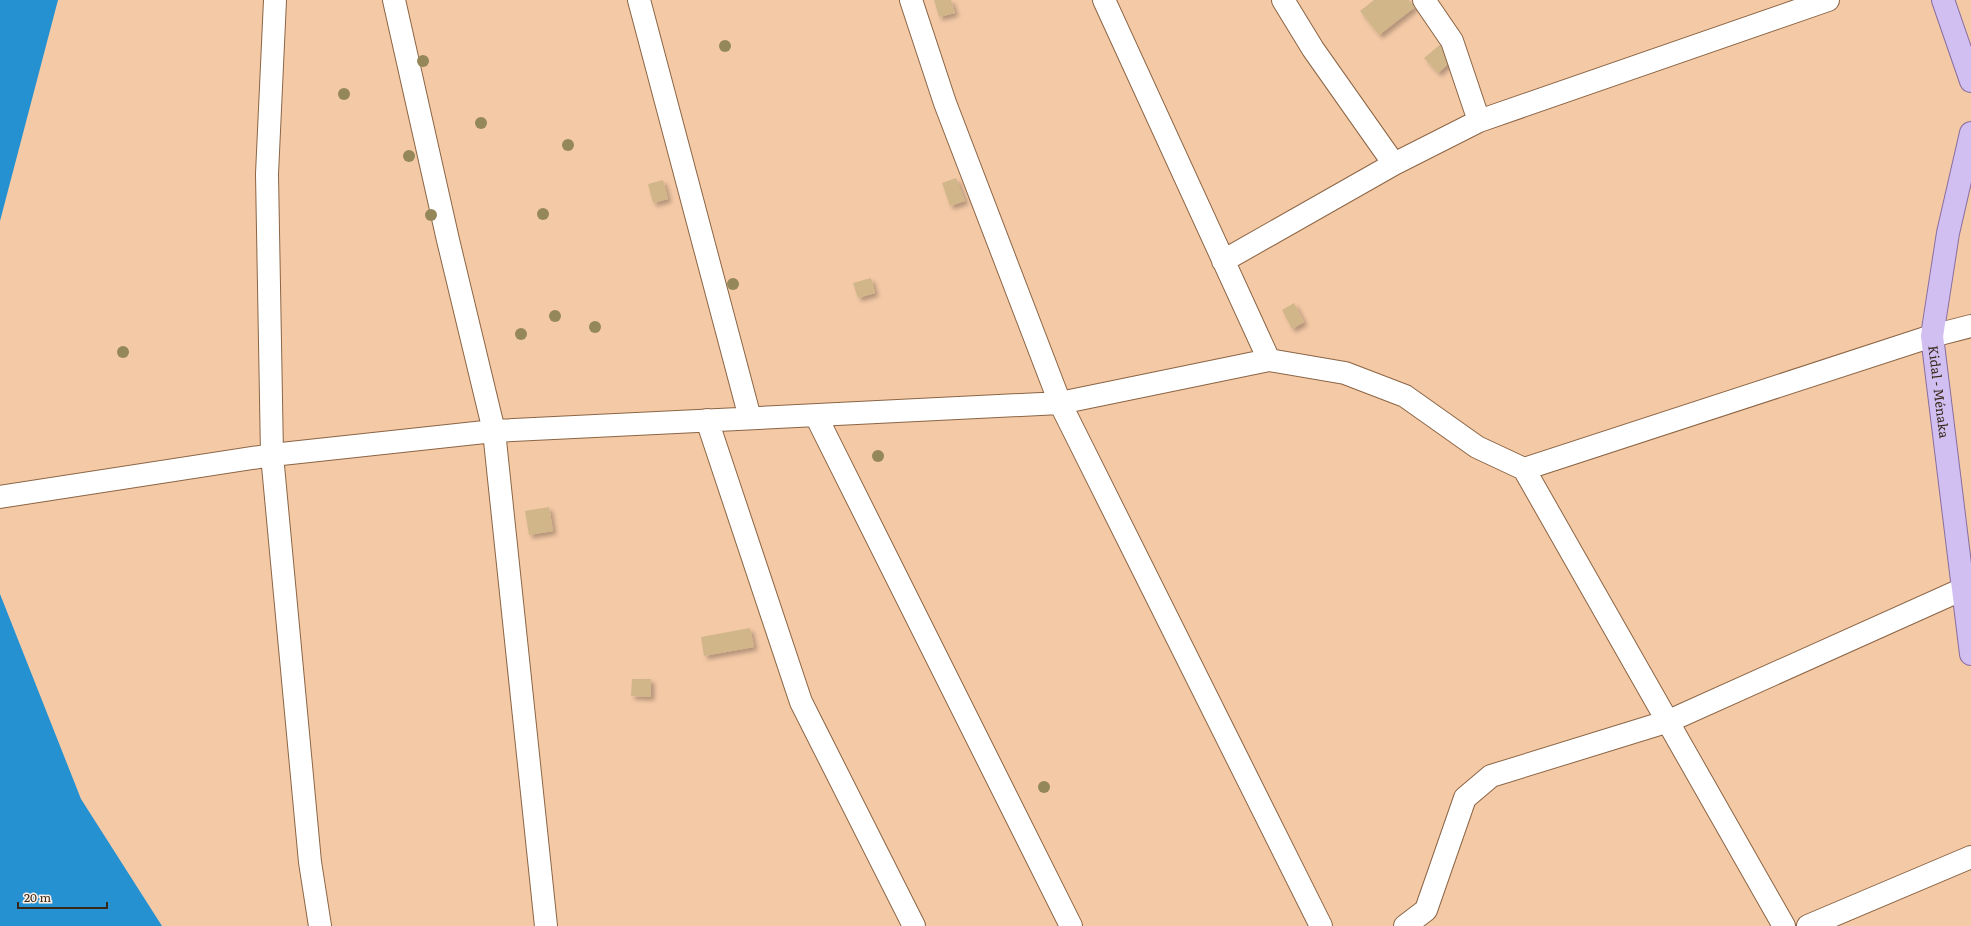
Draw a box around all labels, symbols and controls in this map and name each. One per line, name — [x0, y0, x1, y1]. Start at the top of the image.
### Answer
street label: Kidal - Ménaka — [1924, 344, 1954, 439]
scale bar — [18, 884, 107, 910]
text: 20 m — [24, 888, 51, 906]

